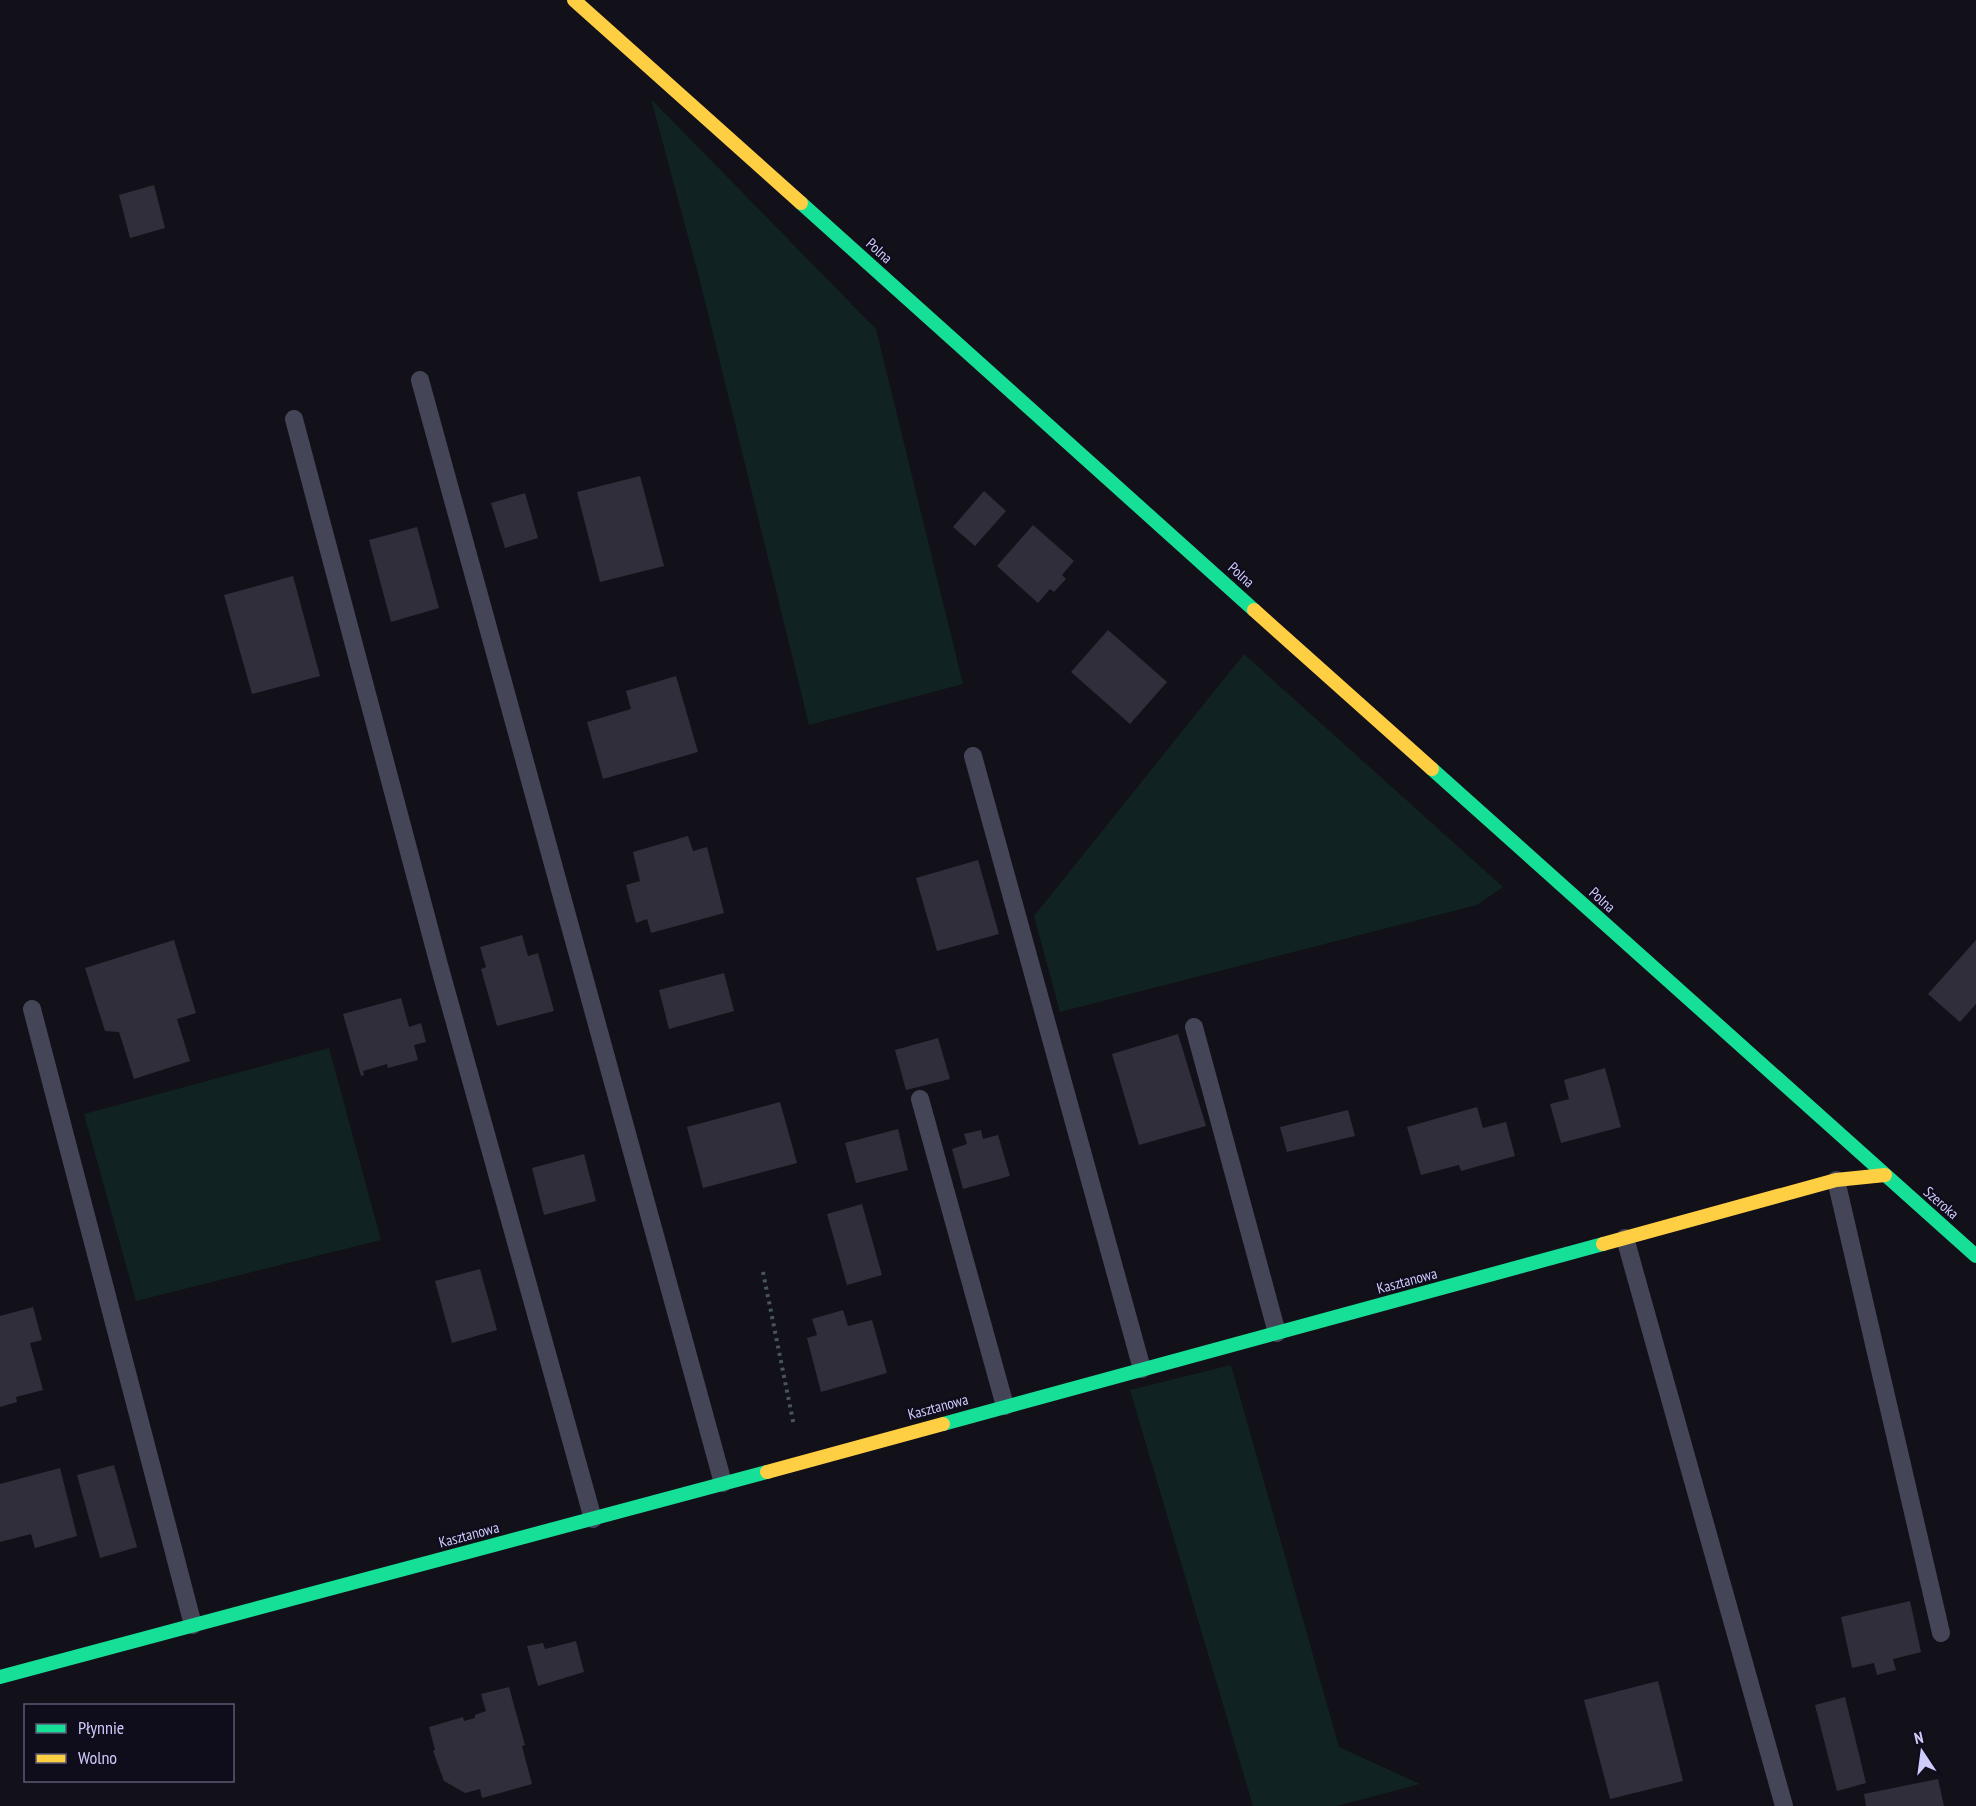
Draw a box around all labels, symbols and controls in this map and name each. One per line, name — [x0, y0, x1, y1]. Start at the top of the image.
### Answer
street label: Polna — [862, 234, 896, 267]
street label: Polna — [1224, 558, 1258, 591]
street label: Polna — [1585, 883, 1619, 916]
street label: Szeroka — [1920, 1182, 1963, 1223]
street label: Kasztanowa — [1375, 1263, 1439, 1298]
street label: Kasztanowa — [906, 1389, 970, 1424]
street label: Kasztanowa — [437, 1517, 501, 1552]
legend — [24, 1704, 234, 1782]
text: Płynnie — [78, 1716, 124, 1739]
north arrow — [1892, 1722, 1952, 1782]
text: N — [1912, 1727, 1925, 1748]
text: Wolno — [78, 1746, 117, 1769]

